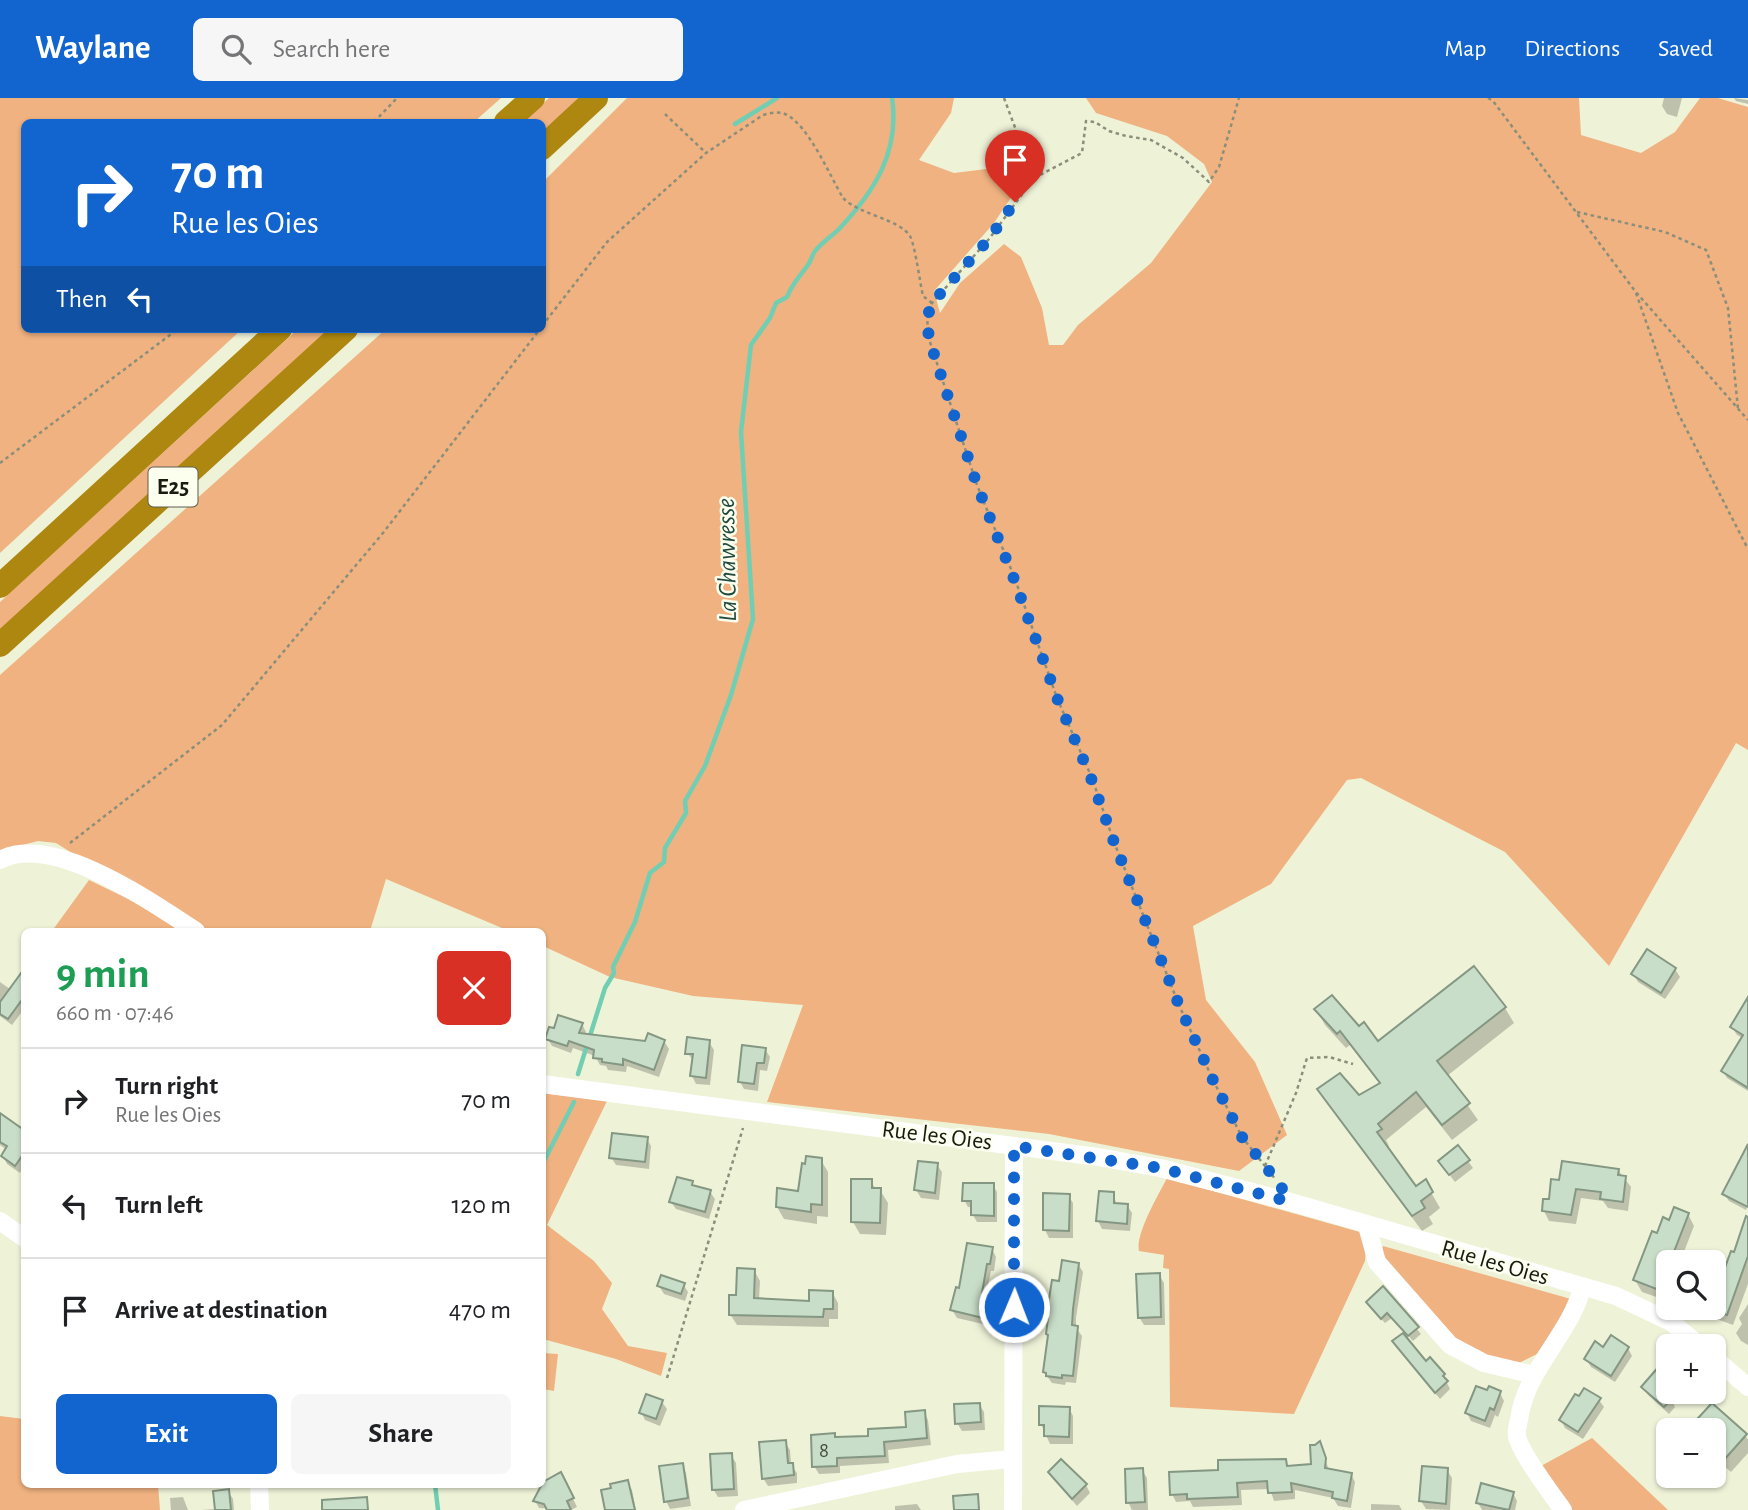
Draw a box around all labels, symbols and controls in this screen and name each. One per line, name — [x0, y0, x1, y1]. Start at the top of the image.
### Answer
search box — [193, 18, 683, 81]
icon: search — [217, 30, 255, 68]
text: Waylane — [35, 32, 151, 65]
text: Search here — [273, 36, 390, 62]
text: Map — [1444, 37, 1486, 61]
text: Directions — [1524, 37, 1620, 61]
text: Saved — [1658, 37, 1713, 61]
pin — [985, 130, 1045, 202]
icon: arrive — [996, 141, 1034, 179]
icon: right — [56, 147, 147, 238]
text: 70 m — [171, 149, 265, 198]
text: Rue les Oies — [171, 207, 319, 239]
icon: left — [121, 280, 159, 318]
text: Then — [56, 286, 107, 312]
road number: E25 — [148, 468, 198, 506]
water label: La Chawresse — [713, 498, 741, 622]
button: close — [437, 951, 511, 1025]
text: 9 min — [56, 953, 150, 995]
text: 660 m · 07:46 — [56, 1002, 174, 1025]
text: Turn right — [115, 1073, 218, 1099]
icon: right — [56, 1082, 94, 1120]
text: 70 m — [461, 1087, 511, 1113]
text: Rue les Oies — [115, 1104, 221, 1127]
street label: Rue les Oies — [880, 1117, 994, 1155]
icon: left — [56, 1187, 94, 1225]
text: Turn left — [115, 1192, 203, 1218]
text: 120 m — [451, 1192, 511, 1218]
street label: Rue les Oies — [1438, 1236, 1552, 1290]
map controls — [1656, 1250, 1726, 1488]
button: search — [1656, 1250, 1726, 1320]
position arrow — [977, 1270, 1051, 1344]
icon: arrive — [56, 1292, 94, 1330]
text: Arrive at destination — [115, 1297, 328, 1323]
text: 470 m — [449, 1297, 511, 1323]
button: + — [1656, 1334, 1726, 1404]
button: Exit — [56, 1394, 277, 1474]
button: Share — [291, 1394, 511, 1474]
button: − — [1656, 1418, 1726, 1488]
house number: 8 — [819, 1440, 829, 1461]

